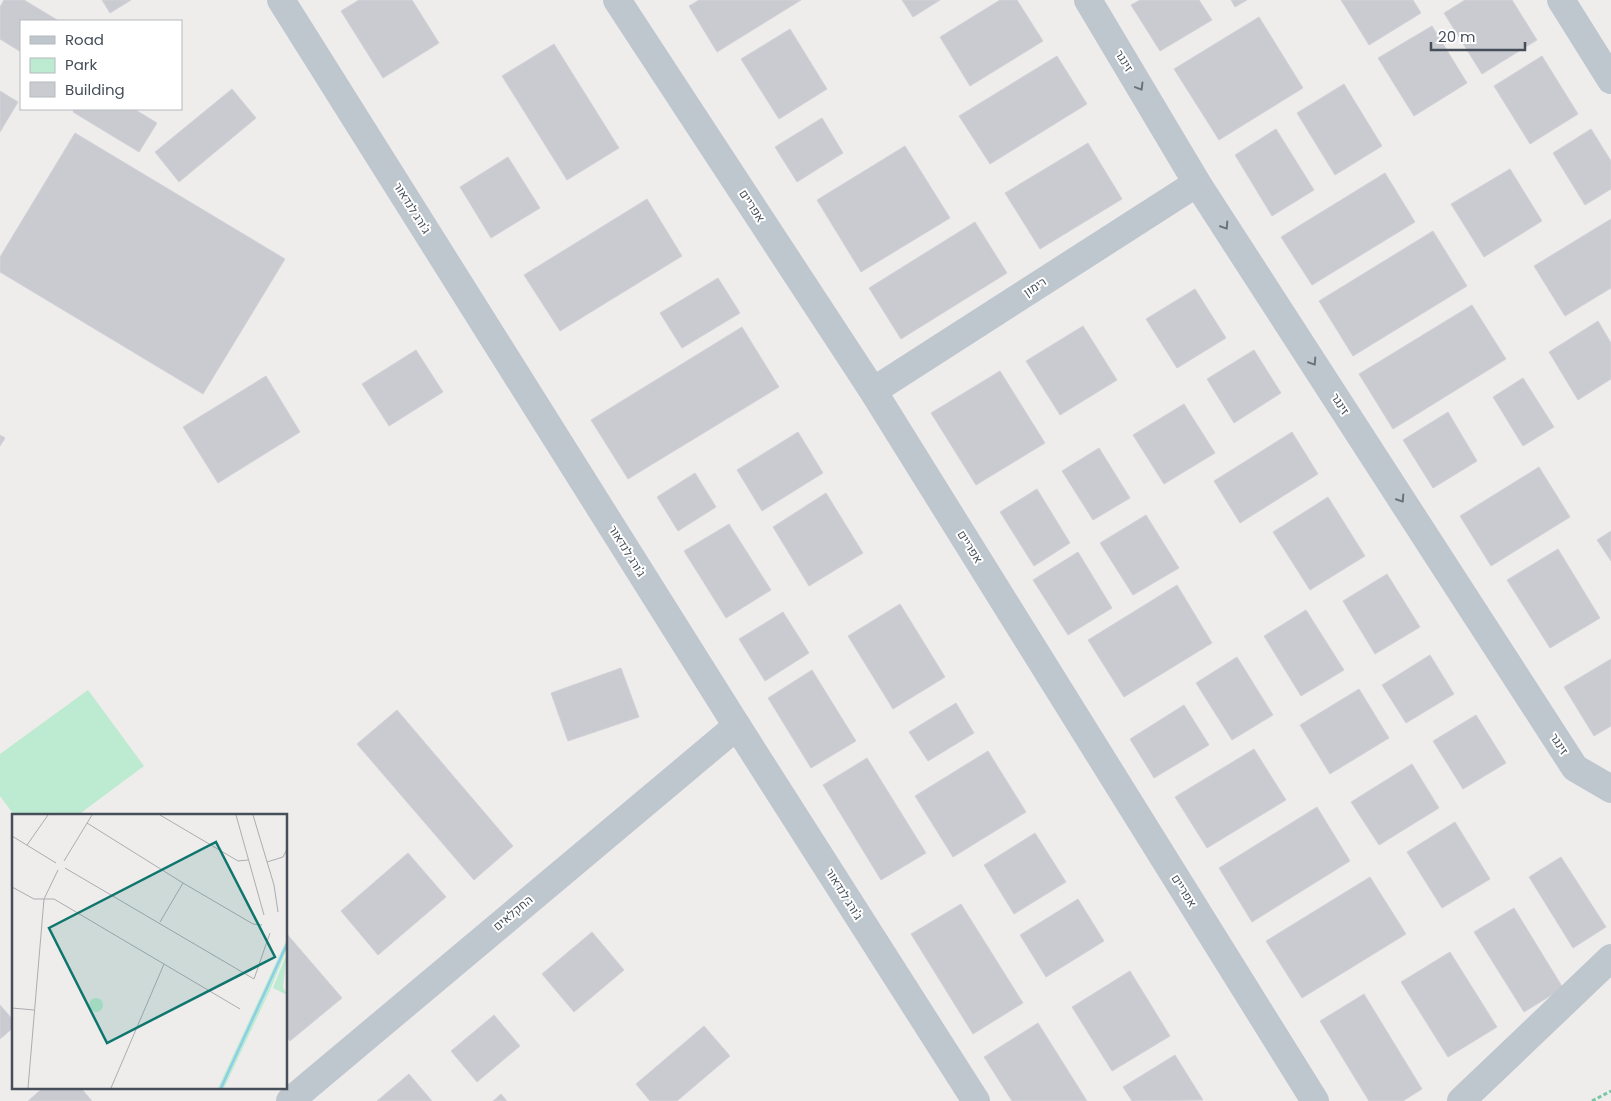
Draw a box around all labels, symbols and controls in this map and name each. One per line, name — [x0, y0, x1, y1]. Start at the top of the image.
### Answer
legend — [20, 20, 182, 110]
scale bar — [1431, 20, 1525, 52]
text: 20 m — [1438, 26, 1476, 47]
text: Road — [65, 29, 104, 50]
street label: זינגר — [1111, 47, 1138, 75]
text: Park — [65, 54, 97, 75]
text: Building — [65, 79, 125, 100]
one-way arrow — [1133, 81, 1143, 90]
street label: ג'ורג לנדאור — [390, 179, 435, 237]
street label: אפריים — [735, 186, 770, 226]
one-way arrow — [1218, 220, 1228, 229]
street label: רימון — [1020, 273, 1049, 300]
one-way arrow — [1307, 356, 1316, 366]
street label: זינגר — [1327, 390, 1354, 418]
one-way arrow — [1395, 493, 1404, 502]
street label: ג'ורג לנדאור — [605, 522, 650, 580]
street label: אפריים — [954, 527, 987, 567]
street label: זינגר — [1546, 730, 1573, 758]
inset map — [12, 814, 288, 1088]
street label: ג'ורג לנדאור — [822, 865, 867, 923]
street label: אפריים — [1168, 871, 1201, 911]
street label: החקלאים — [489, 891, 536, 934]

